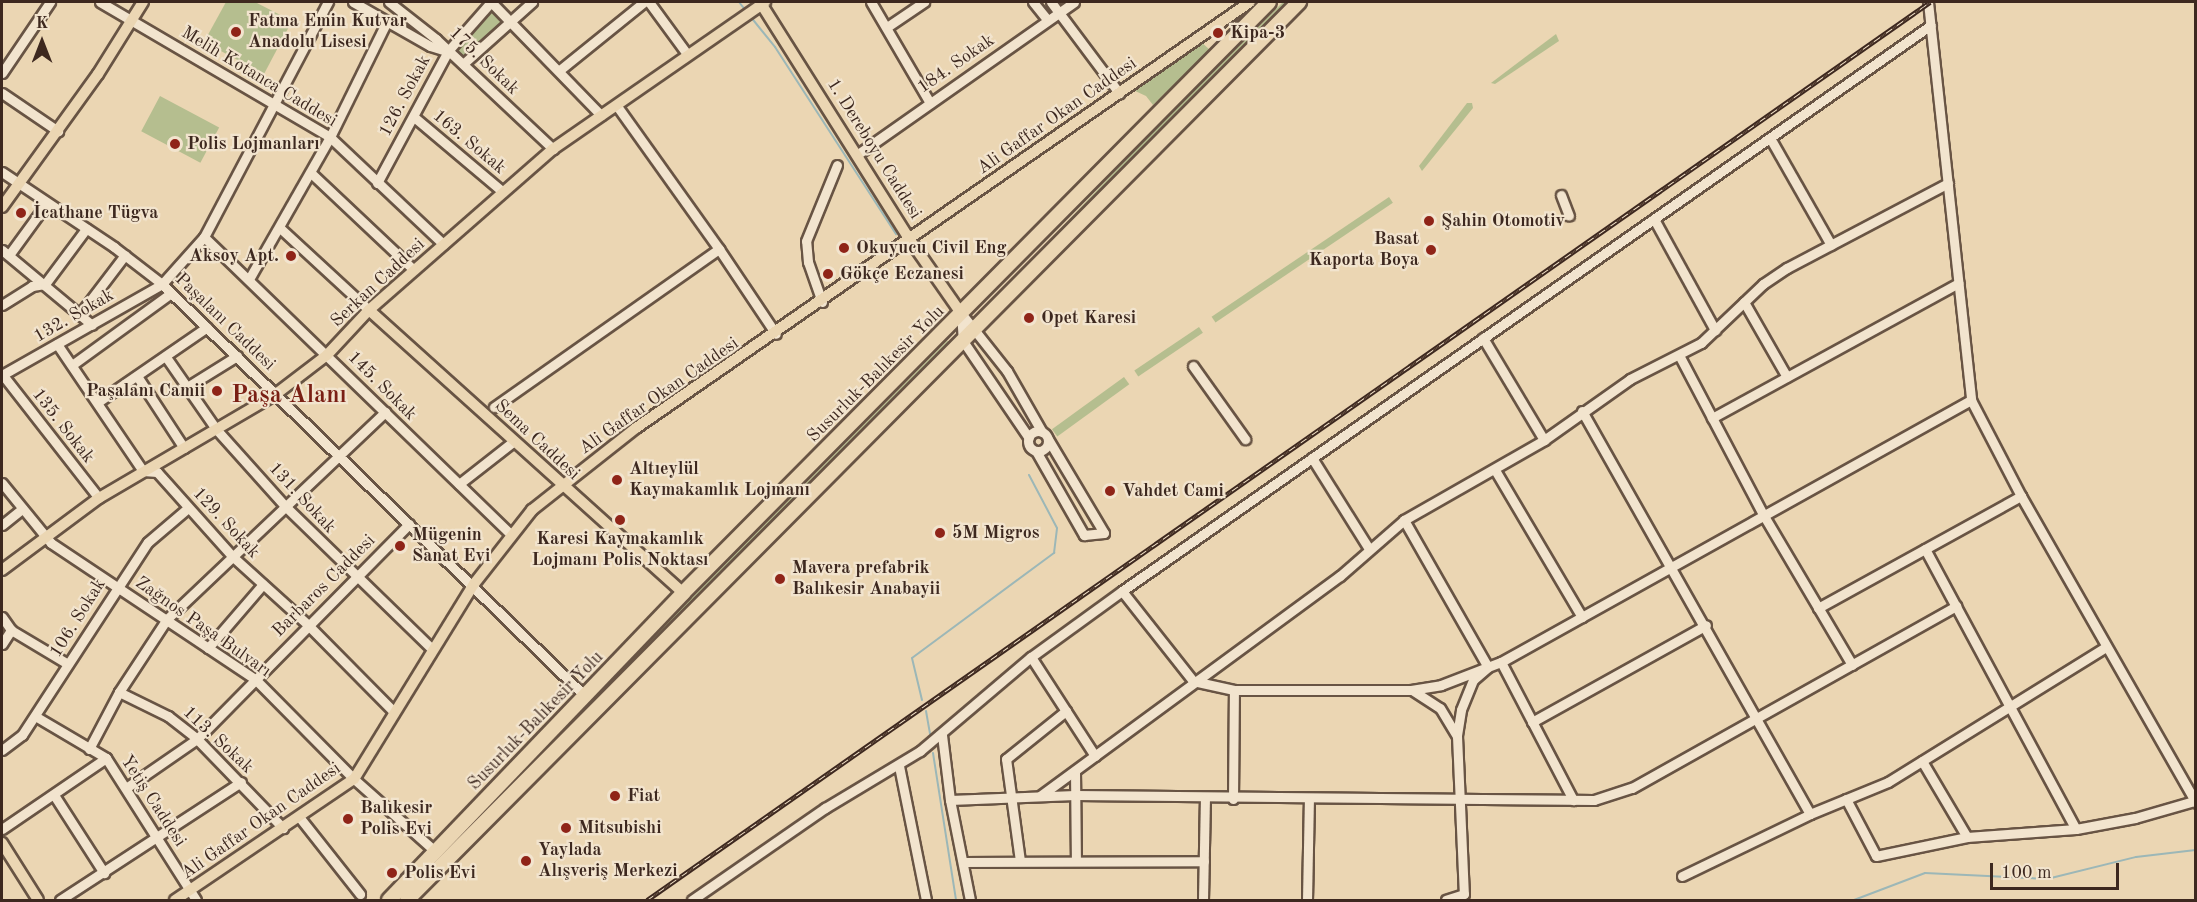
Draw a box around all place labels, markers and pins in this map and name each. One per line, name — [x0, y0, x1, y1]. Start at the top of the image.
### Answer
place label: Fatma Emin Kutvar Anadolu Lisesi — [248, 11, 407, 54]
place label: Kipa-3 — [1230, 22, 1285, 44]
marker: Fatma Emin Kutvar Anadolu Lisesi — [229, 25, 243, 39]
marker: Kipa-3 — [1211, 26, 1225, 40]
place label: Polis Lojmanları — [187, 133, 320, 155]
marker: Polis Lojmanları — [168, 137, 182, 151]
place label: İcathane Tügva — [33, 202, 158, 224]
marker: İcathane Tügva — [14, 206, 28, 220]
place label: Şahin Otomotiv — [1441, 210, 1565, 232]
marker: Şahin Otomotiv — [1422, 214, 1436, 228]
place label: Basat Kaporta Boya — [1309, 229, 1419, 272]
place label: Okuyucu Civil Eng — [856, 237, 1007, 259]
marker: Okuyucu Civil Eng — [837, 241, 851, 255]
marker: Basat Kaporta Boya — [1424, 243, 1438, 257]
place label: Aksoy Apt. — [189, 245, 279, 267]
marker: Aksoy Apt. — [284, 249, 298, 263]
place label: Gökçe Eczanesi — [840, 263, 964, 285]
marker: Gökçe Eczanesi — [821, 267, 835, 281]
place label: Opet Karesi — [1041, 307, 1136, 329]
marker: Opet Karesi — [1022, 311, 1036, 325]
place label: Paşalanı Camii — [86, 380, 205, 402]
marker: Paşalanı Camii — [210, 384, 224, 398]
place label: Altıeylül Kaymakamlık Lojmanı — [629, 459, 810, 502]
marker: Altıeylül Kaymakamlık Lojmanı — [610, 473, 624, 487]
place label: Vahdet Cami — [1122, 480, 1224, 502]
marker: Vahdet Cami — [1103, 484, 1117, 498]
marker: Karesi Kaymakamlık Lojmanı Polis Noktası — [613, 513, 627, 527]
place label: 5M Migros — [952, 522, 1039, 544]
place label: Mügenin Sanat Evi — [412, 525, 490, 568]
marker: 5M Migros — [933, 526, 947, 540]
place label: Karesi Kaymakamlık Lojmanı Polis Noktası — [532, 529, 708, 572]
marker: Mügenin Sanat Evi — [393, 539, 407, 553]
place label: Mavera prefabrik Balıkesir Anabayii — [792, 558, 940, 600]
marker: Mavera prefabrik Balıkesir Anabayii — [773, 572, 787, 586]
place label: Fiat — [627, 785, 660, 807]
marker: Fiat — [608, 789, 622, 803]
place label: Balıkesir Polis Evi — [360, 798, 432, 840]
marker: Balıkesir Polis Evi — [341, 812, 355, 826]
place label: Mitsubishi — [578, 817, 662, 839]
marker: Mitsubishi — [559, 821, 573, 835]
place label: Yaylada Alışveriş Merkezi — [538, 840, 678, 882]
marker: Yaylada Alışveriş Merkezi — [519, 854, 533, 868]
place label: Polis Evi — [404, 862, 476, 884]
marker: Polis Evi — [385, 866, 399, 880]

